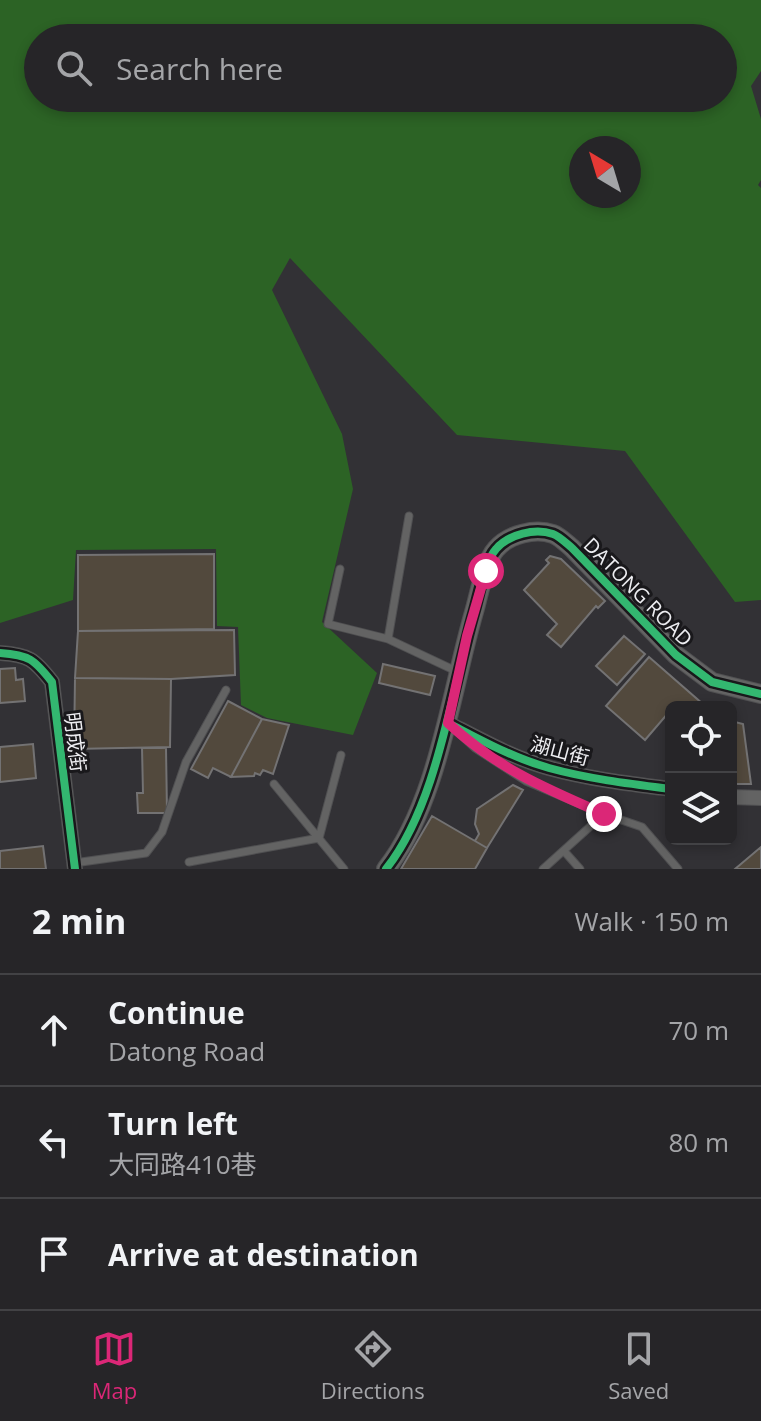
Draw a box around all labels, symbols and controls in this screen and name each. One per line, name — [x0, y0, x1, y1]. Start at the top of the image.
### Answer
search box — [24, 24, 737, 112]
icon: search — [52, 46, 96, 90]
text: Search here — [116, 48, 283, 89]
north arrow — [569, 136, 641, 208]
street label: DATONG ROAD — [578, 531, 699, 652]
route start — [468, 553, 504, 589]
map controls — [665, 701, 737, 845]
button: locate — [665, 701, 737, 773]
street label: 明成街 — [58, 711, 93, 773]
street label: 湖山街 — [528, 730, 593, 771]
button: layers — [665, 773, 737, 845]
route end — [586, 796, 622, 832]
text: 2 min — [32, 898, 126, 944]
text: Walk · 150 m — [575, 903, 729, 939]
text: Continue — [108, 992, 245, 1033]
icon: ahead — [32, 1008, 76, 1052]
text: 70 m — [668, 1012, 729, 1048]
text: Datong Road — [108, 1033, 265, 1069]
text: Turn left — [108, 1103, 238, 1144]
icon: left — [32, 1120, 76, 1164]
text: 80 m — [668, 1124, 729, 1160]
text: 大同路410巷 — [108, 1146, 257, 1182]
icon: arrive — [32, 1232, 76, 1276]
text: Arrive at destination — [108, 1234, 419, 1275]
tab: Map — [92, 1327, 137, 1405]
tab: Directions — [321, 1327, 425, 1405]
tab: Saved — [608, 1327, 669, 1405]

